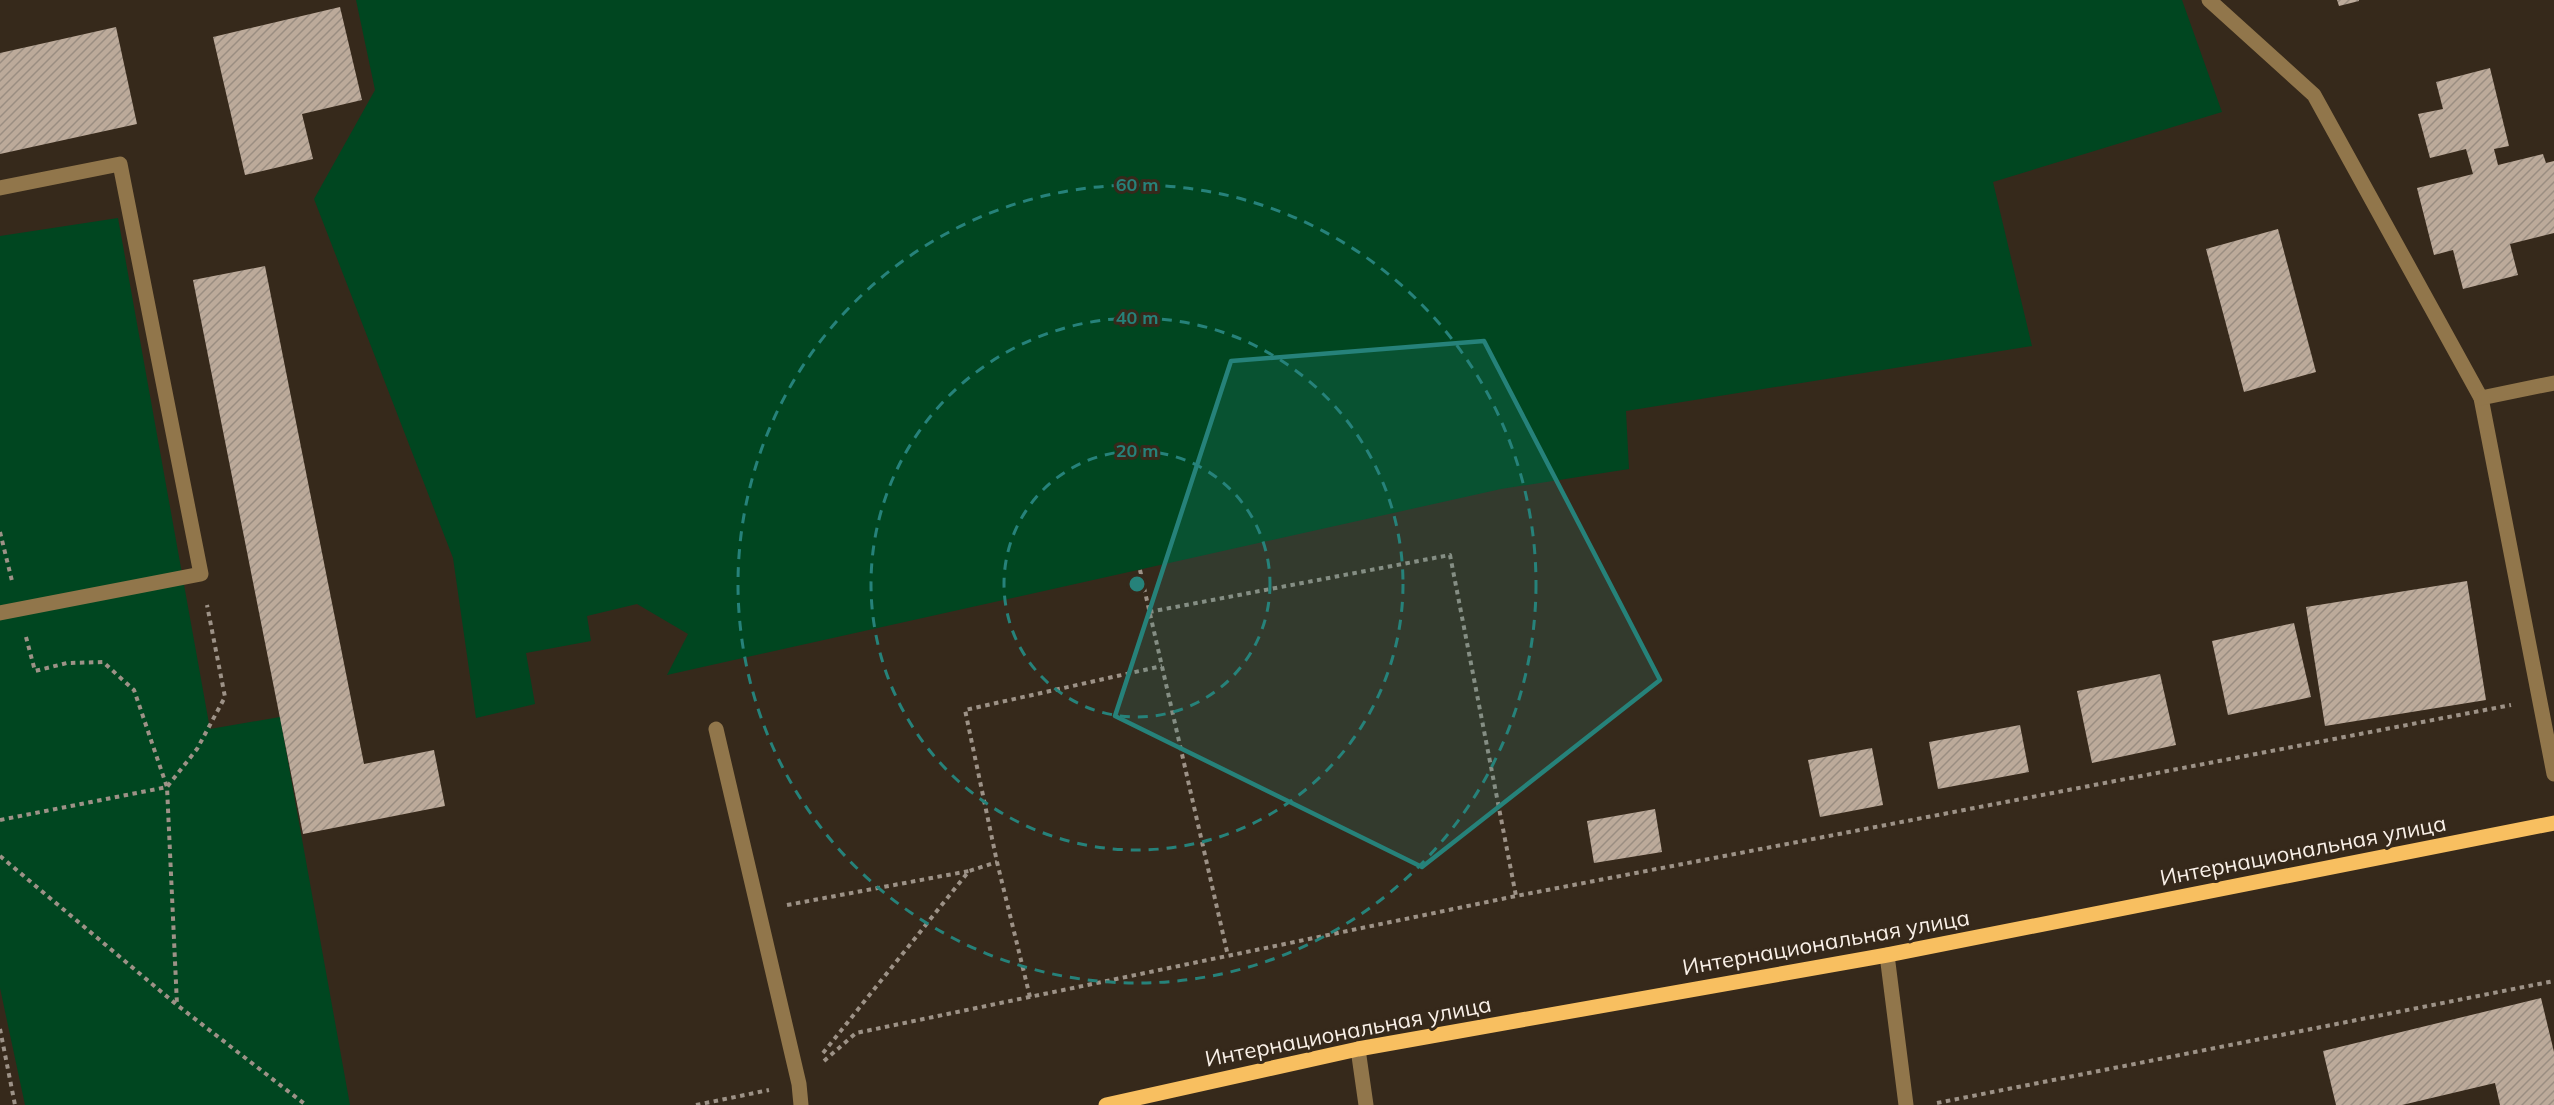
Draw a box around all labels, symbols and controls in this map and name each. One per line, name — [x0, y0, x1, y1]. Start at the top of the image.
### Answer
text: 60 m — [1116, 173, 1158, 196]
text: 40 m — [1116, 306, 1158, 329]
text: 20 m — [1116, 439, 1158, 462]
centre of rings — [1127, 574, 1147, 594]
street label: Интернациональная улица — [2157, 808, 2449, 892]
street label: Интернациональная улица — [1680, 903, 1972, 981]
street label: Интернациональная улица — [1202, 989, 1494, 1073]

